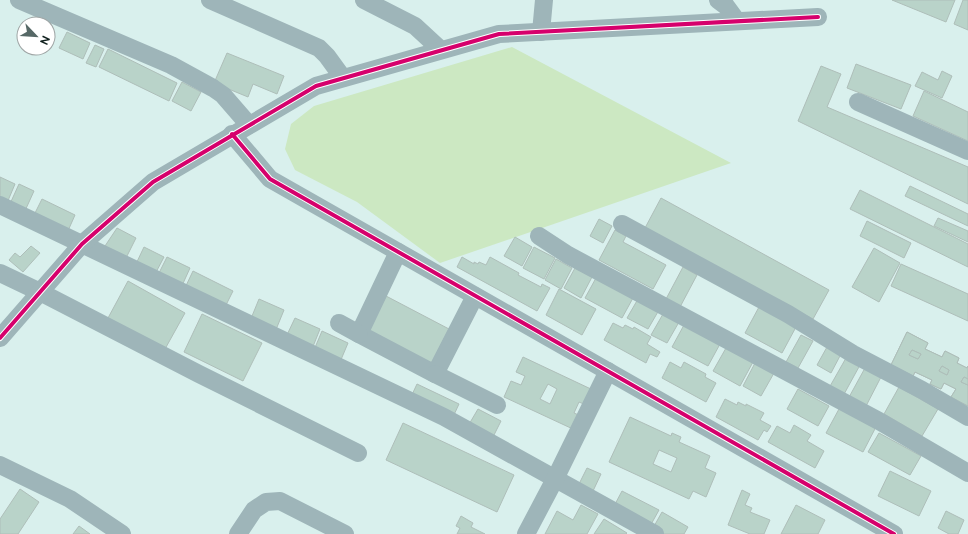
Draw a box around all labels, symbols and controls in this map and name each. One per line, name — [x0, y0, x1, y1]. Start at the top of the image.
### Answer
north arrow — [16, 16, 56, 56]
text: N — [38, 34, 52, 47]

